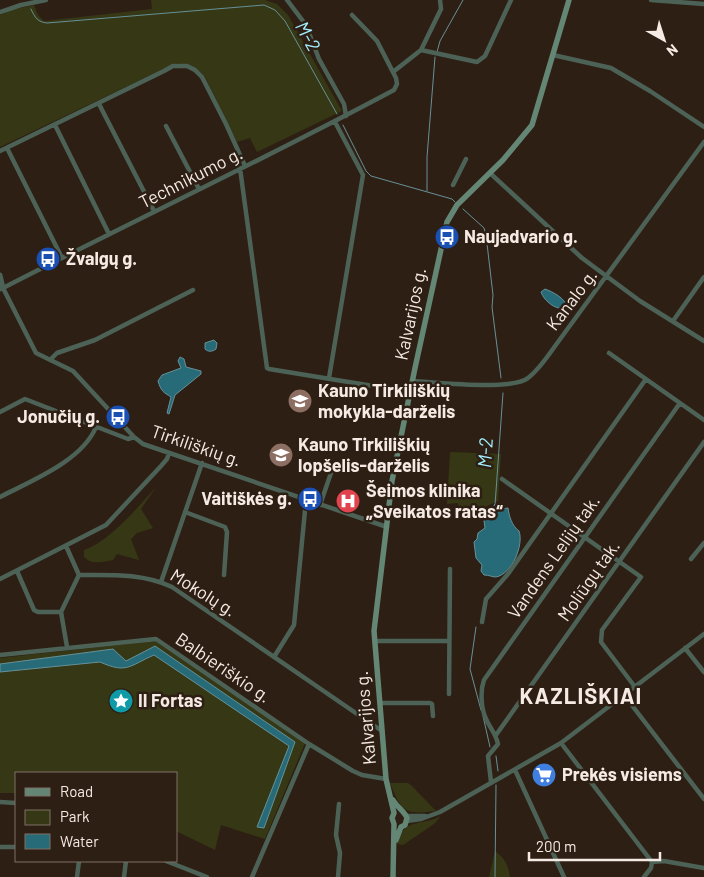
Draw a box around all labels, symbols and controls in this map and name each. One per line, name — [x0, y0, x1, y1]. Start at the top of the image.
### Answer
north arrow — [639, 15, 689, 65]
water label: M-2 — [291, 17, 326, 55]
text: N — [664, 41, 681, 60]
street label: Technikumo g. — [135, 142, 246, 213]
bus stop icon: Naujadvario g. — [434, 224, 460, 250]
place label: Naujadvario g. — [464, 225, 578, 247]
bus stop icon: Žvalgų g. — [35, 246, 61, 272]
place label: Žvalgų g. — [66, 247, 137, 269]
street label: Kanalo g. — [541, 264, 601, 334]
street label: Kalvarijos g. — [389, 265, 431, 362]
place label: Kauno Tirkiliškių mokykla-darželis — [318, 379, 455, 422]
school or university icon: Kauno Tirkiliškių mokykla-darželis — [287, 388, 313, 414]
bus stop icon: Jonučių g. — [105, 404, 131, 430]
place label: Jonučių g. — [17, 405, 100, 427]
street label: Tirkiliškių g. — [148, 419, 244, 471]
place label: Kauno Tirkiliškių lopšelis-darželis — [298, 433, 430, 476]
water label: M-2 — [472, 437, 497, 469]
school or university icon: Kauno Tirkiliškių lopšelis-darželis — [268, 442, 294, 468]
place label: Šeimos klinika „Sveikatos ratas“ — [366, 479, 503, 522]
bus stop icon: Vaitiškės g. — [297, 486, 323, 512]
place label: Vaitiškės g. — [201, 487, 292, 509]
hospital icon: Šeimos klinika „Sveikatos ratas“ — [335, 488, 361, 514]
street label: Vandens Lelijų tak. — [502, 490, 604, 623]
street label: Moliūgų tak. — [552, 536, 624, 625]
street label: Mokolų g. — [167, 563, 240, 621]
street label: Balbieriškio g. — [172, 627, 275, 707]
street label: Kalvarijos g. — [350, 670, 380, 766]
district label: KAZLIŠKIAI — [520, 682, 642, 708]
place icon: II Fortas — [108, 688, 134, 714]
place label: II Fortas — [138, 689, 203, 711]
supermarket icon: Prekės visiems — [531, 762, 557, 788]
place label: Prekės visiems — [562, 763, 682, 785]
legend — [15, 772, 178, 862]
text: Road — [60, 782, 93, 800]
text: Park — [60, 807, 90, 825]
scale bar — [529, 830, 660, 862]
text: Water — [60, 832, 99, 850]
text: 200 m — [536, 837, 576, 855]

